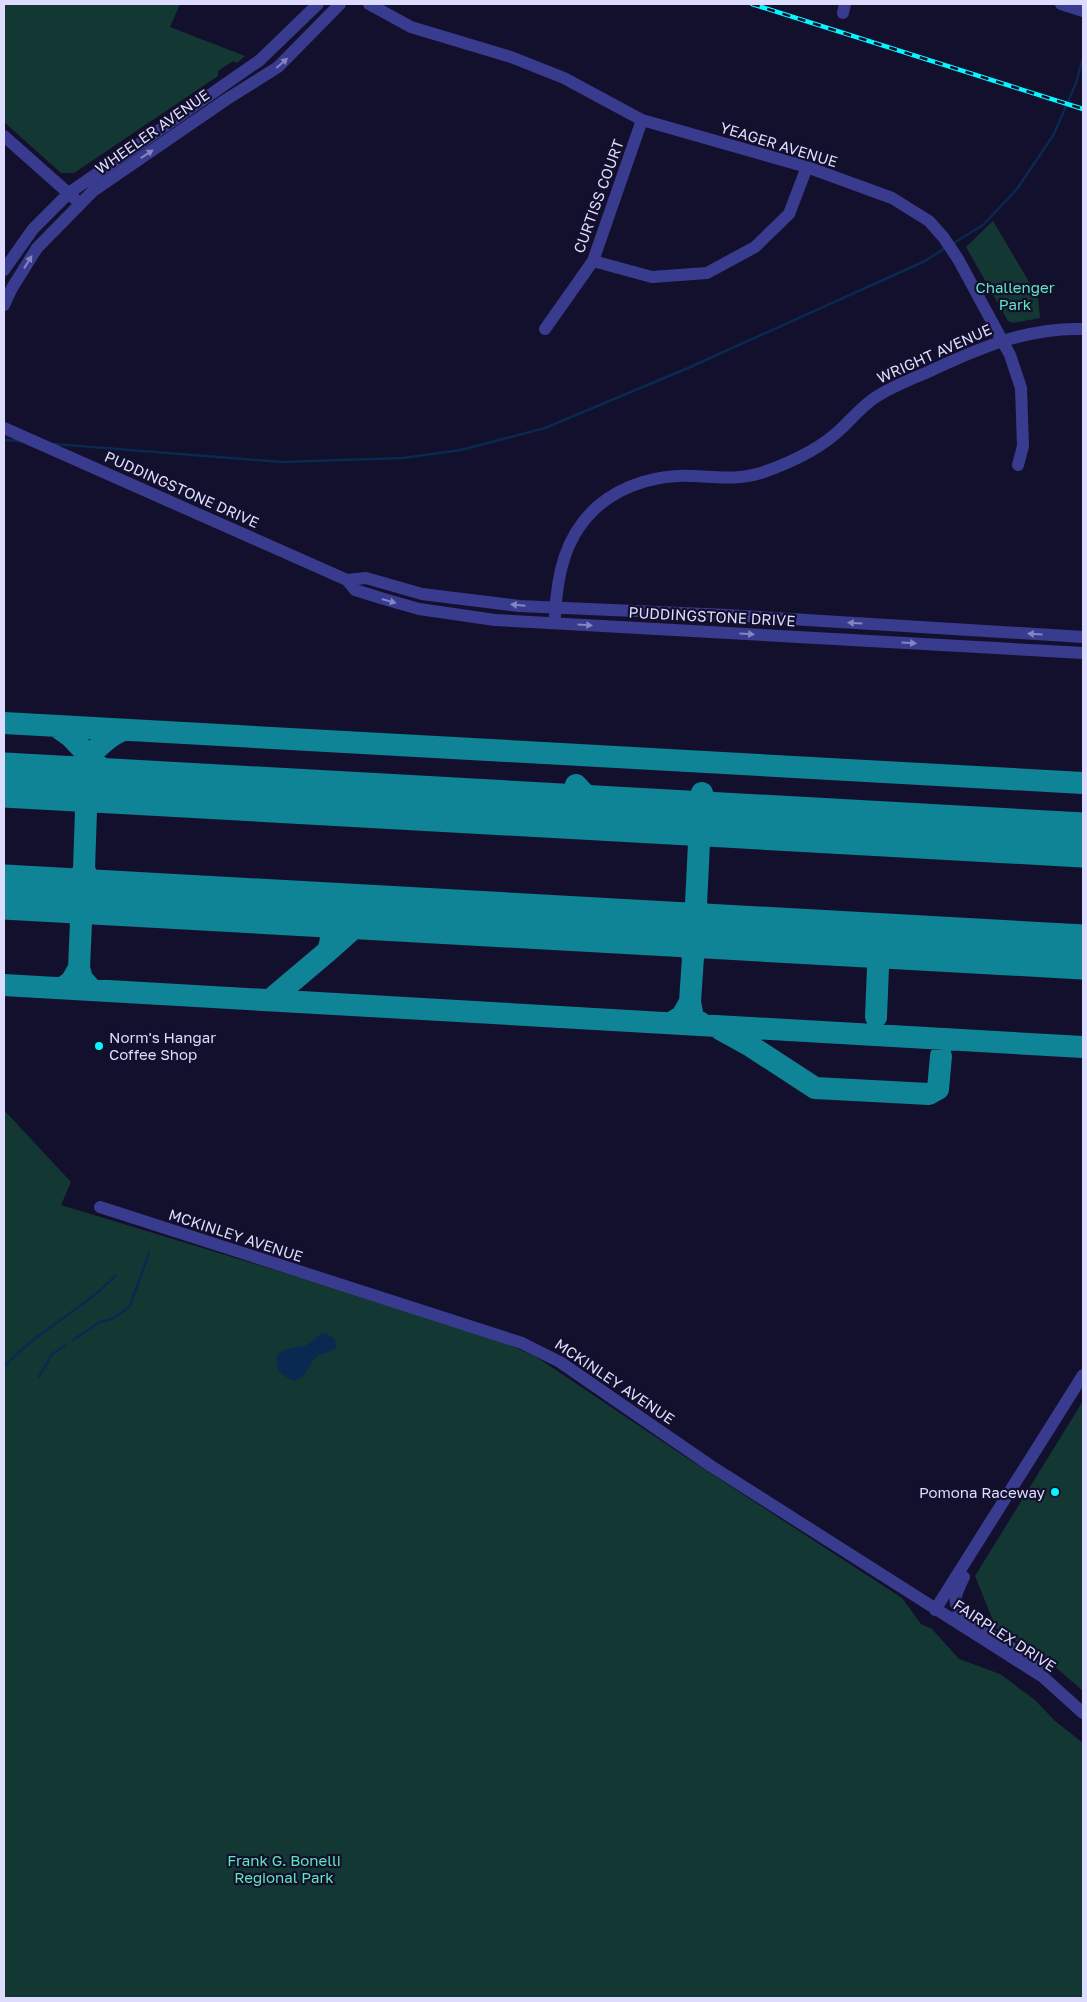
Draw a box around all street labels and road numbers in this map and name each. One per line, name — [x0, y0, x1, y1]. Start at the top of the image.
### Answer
street label: WHEELER AVENUE — [91, 85, 213, 177]
street label: YEAGER AVENUE — [718, 118, 840, 170]
street label: CURTISS COURT — [569, 137, 627, 255]
street label: WRIGHT AVENUE — [874, 320, 994, 386]
street label: PUDDINGSTONE DRIVE — [102, 447, 262, 531]
street label: PUDDINGSTONE DRIVE — [628, 603, 796, 629]
street label: MCKINLEY AVENUE — [167, 1205, 305, 1265]
street label: MCKINLEY AVENUE — [552, 1334, 678, 1428]
street label: FAIRPLEX DRIVE — [950, 1595, 1060, 1675]

